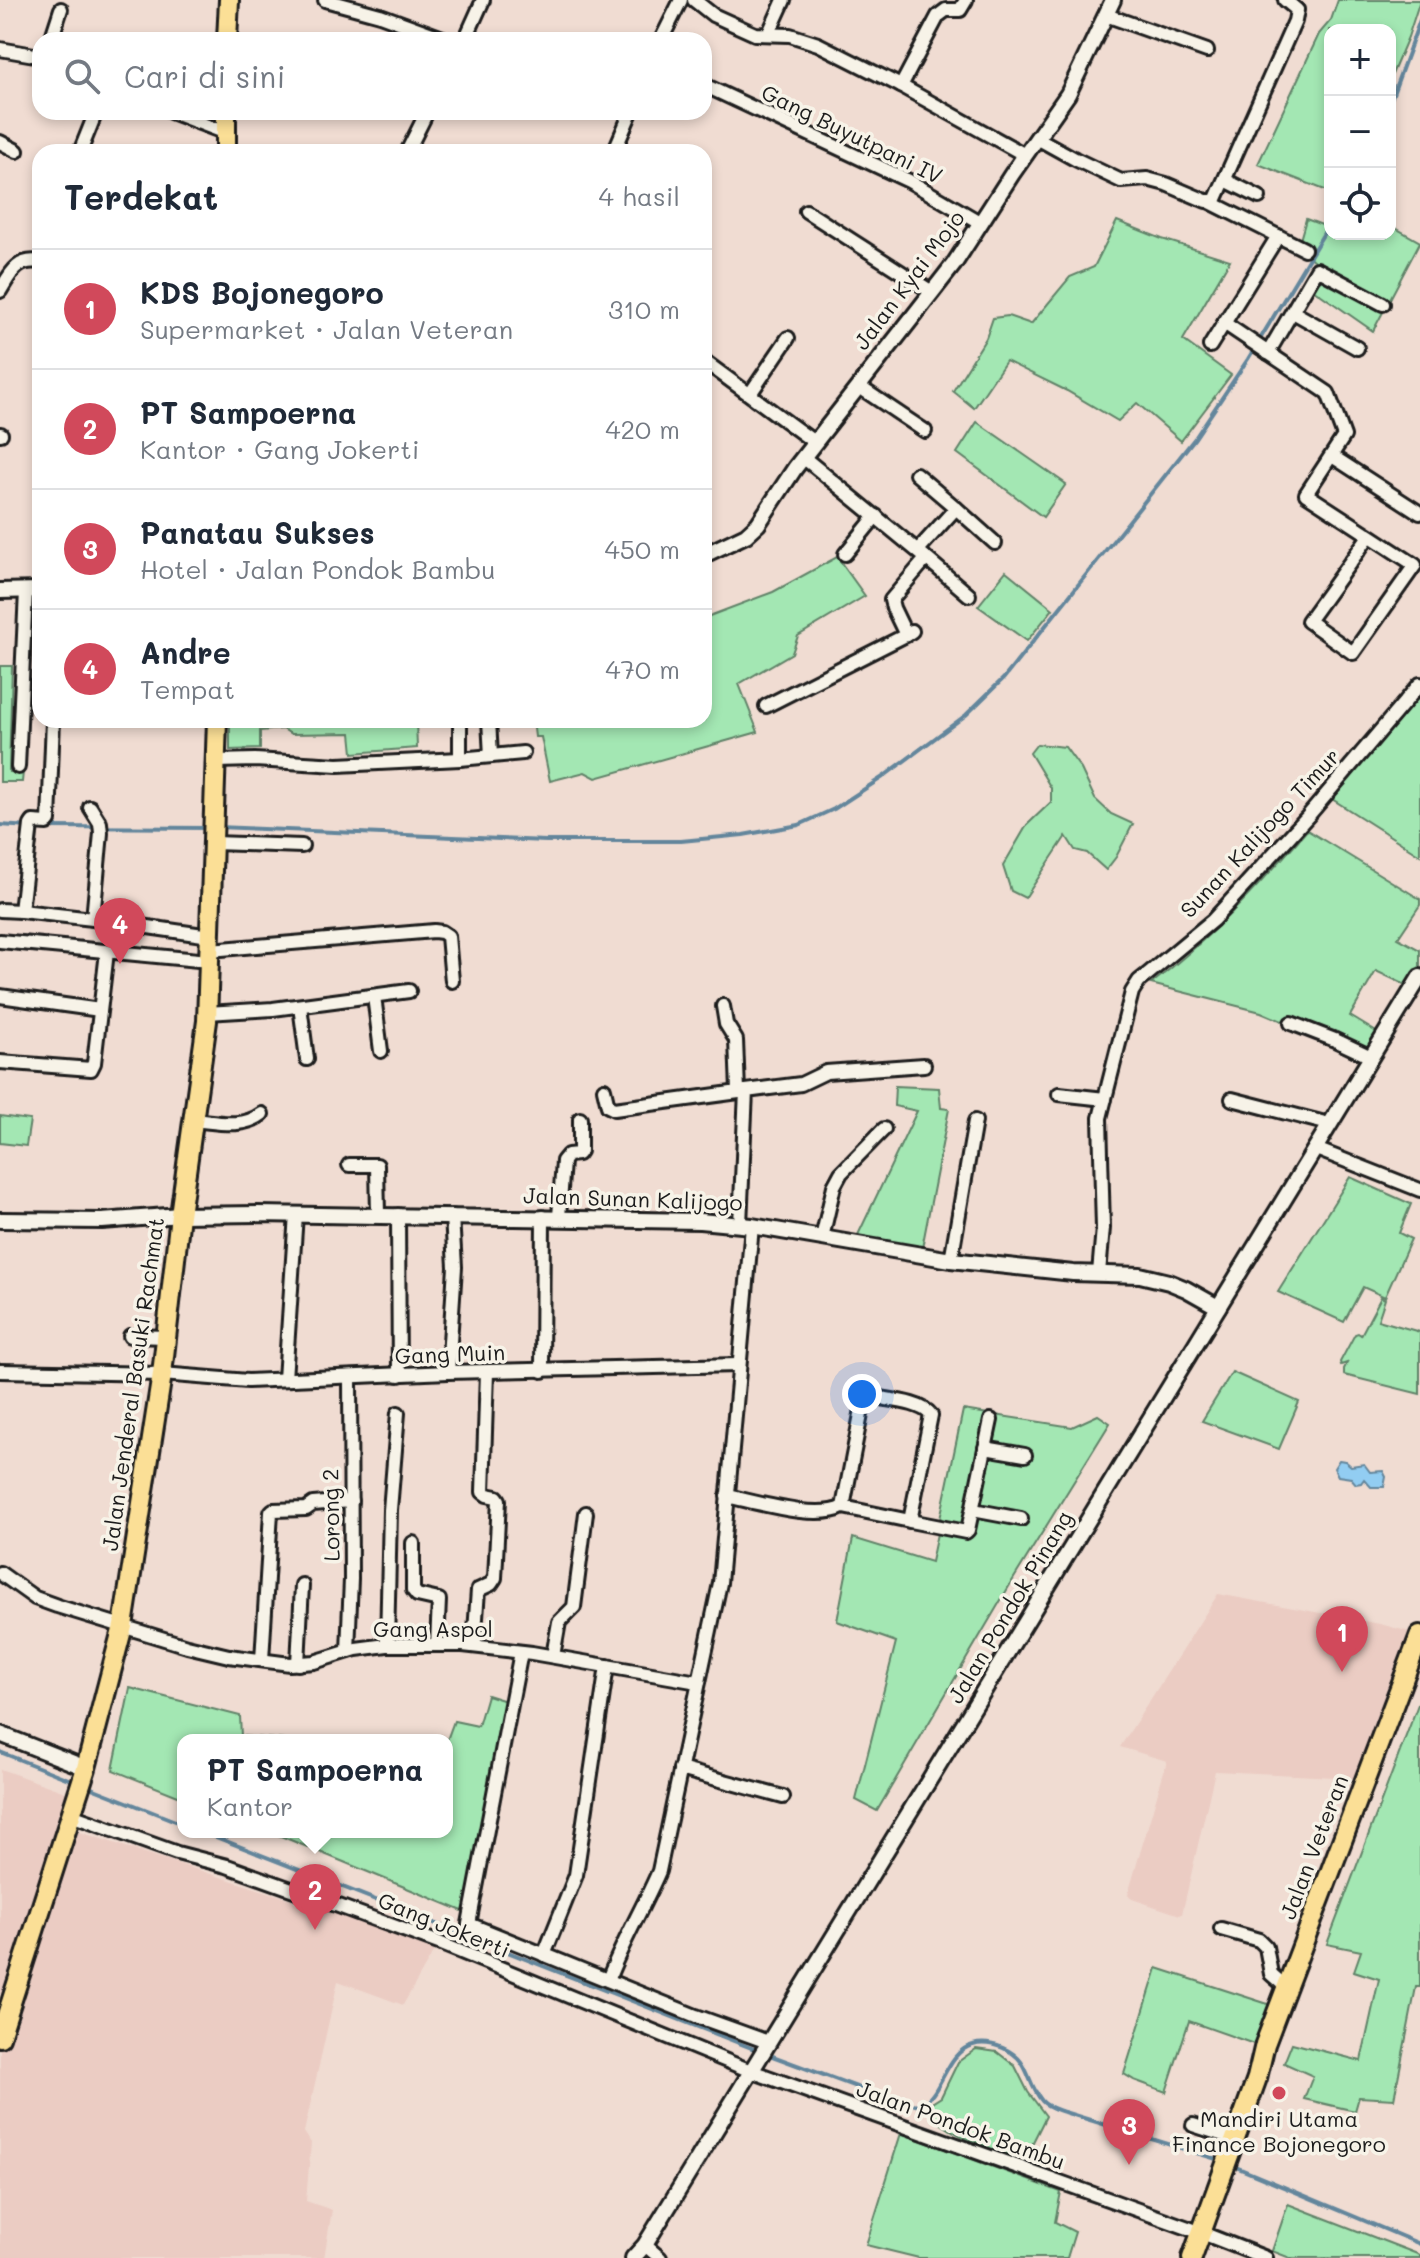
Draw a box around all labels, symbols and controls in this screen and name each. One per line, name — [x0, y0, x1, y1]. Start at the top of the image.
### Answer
map controls — [1324, 24, 1396, 240]
button: + — [1324, 24, 1396, 96]
search box — [32, 32, 712, 120]
icon: search — [60, 54, 104, 98]
text: Cari di sini — [124, 56, 285, 96]
street label: Gang Buyutpani IV — [757, 77, 948, 190]
button: − — [1324, 96, 1396, 168]
button: locate — [1324, 168, 1396, 240]
text: Terdekat — [64, 174, 218, 219]
text: 4 hasil — [598, 179, 680, 213]
street label: Jalan Kyai Mojo — [847, 204, 971, 355]
text: KDS Bojonegoro — [140, 272, 384, 312]
text: 1 — [84, 292, 96, 326]
text: 310 m — [608, 292, 680, 326]
text: Supermarket · Jalan Veteran — [140, 312, 513, 346]
text: PT Sampoerna — [140, 392, 356, 432]
text: 2 — [83, 412, 97, 446]
text: 420 m — [605, 412, 680, 446]
text: Kantor · Gang Jokerti — [140, 432, 420, 466]
text: Panatau Sukses — [140, 512, 375, 552]
text: 3 — [82, 532, 98, 566]
text: 450 m — [604, 532, 680, 566]
text: Hotel · Jalan Pondok Bambu — [140, 552, 496, 586]
text: Andre — [140, 632, 231, 672]
text: 4 — [82, 652, 98, 686]
text: 470 m — [605, 652, 680, 686]
text: Tempat — [140, 672, 235, 706]
street label: Sunan Kalijogo Timur — [1173, 742, 1346, 924]
pin: 4 — [94, 898, 146, 964]
street label: Jalan Sunan Kalijogo — [523, 1180, 743, 1217]
street label: Jalan Jenderal Basuki Rachmat — [95, 1215, 170, 1553]
street label: Gang Muin — [394, 1337, 506, 1370]
your location — [842, 1374, 882, 1414]
street label: Lorong 2 — [315, 1468, 346, 1562]
street label: Jalan Pondok Pinang — [941, 1505, 1079, 1708]
pin: 1 — [1316, 1606, 1368, 1672]
street label: Gang Aspol — [373, 1614, 493, 1643]
popup — [177, 1734, 453, 1838]
text: PT Sampoerna — [207, 1749, 423, 1789]
street label: Jalan Veteran — [1273, 1771, 1354, 1923]
text: Kantor — [207, 1789, 293, 1823]
pin: 2 — [289, 1864, 341, 1930]
street label: Gang Jokerti — [374, 1885, 514, 1964]
street label: Jalan Pondok Bambu — [853, 2073, 1069, 2176]
marker: Mandiri Utama Finance Bojonegoro — [1270, 2084, 1288, 2102]
pin: 3 — [1103, 2099, 1155, 2165]
place label: Mandiri Utama Finance Bojonegoro — [1172, 2104, 1386, 2158]

